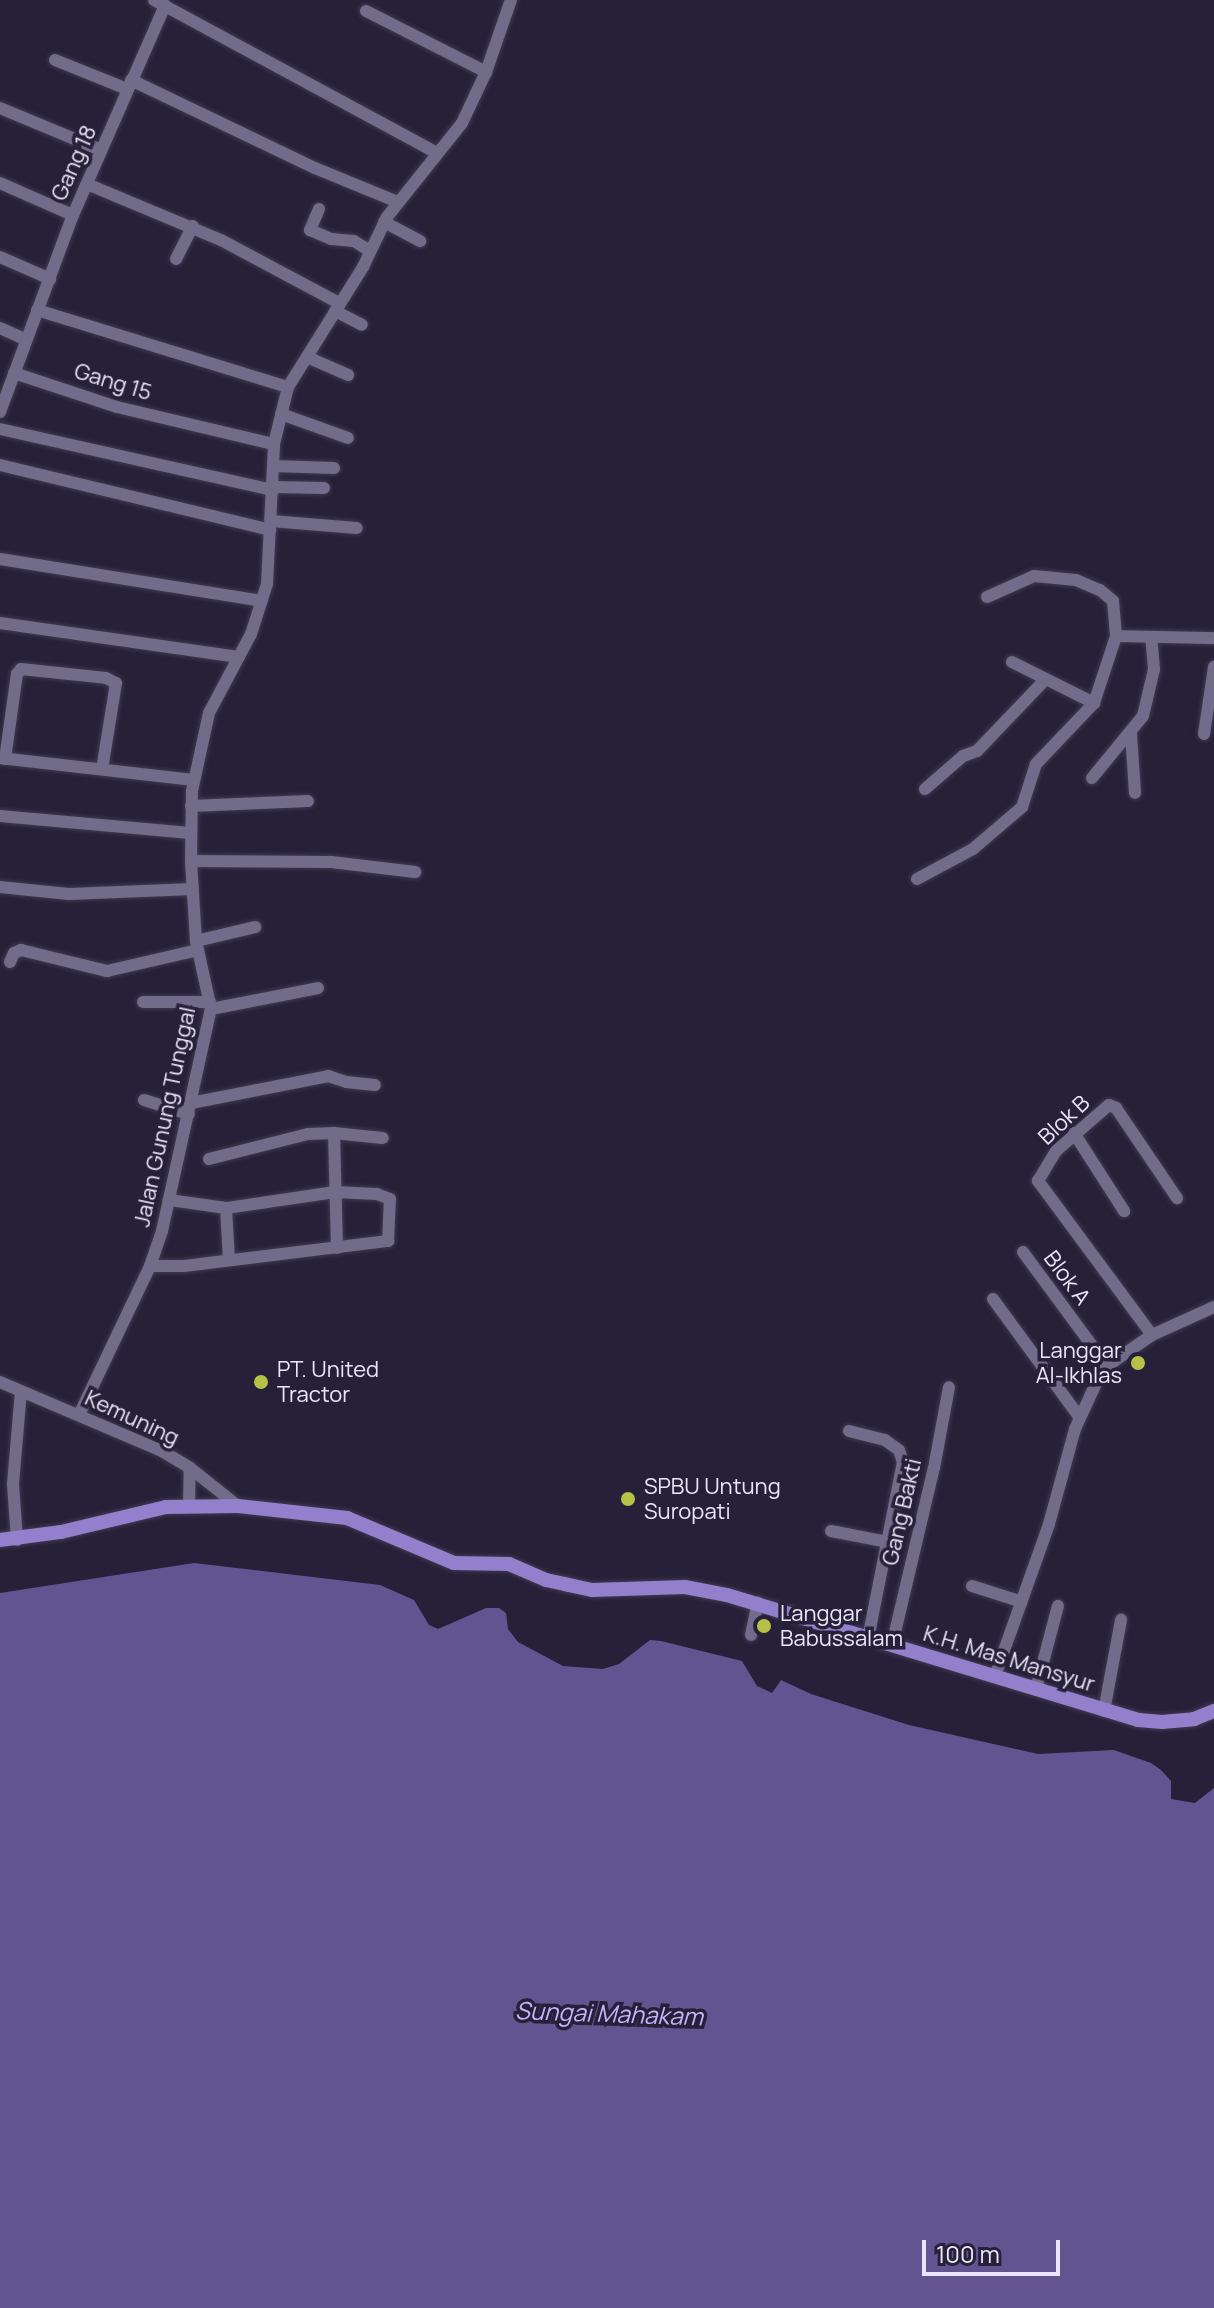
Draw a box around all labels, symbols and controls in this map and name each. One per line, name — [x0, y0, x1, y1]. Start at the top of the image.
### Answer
street label: Gang 18 — [46, 121, 102, 205]
street label: Gang 15 — [71, 358, 155, 406]
street label: Jalan Gunung Tunggal — [129, 1005, 201, 1229]
street label: Blok B — [1033, 1090, 1095, 1150]
street label: Blok A — [1038, 1246, 1096, 1310]
place label: Langgar Al-Ikhlas — [1036, 1337, 1122, 1388]
marker: Langgar Al-Ikhlas — [1129, 1354, 1147, 1372]
place label: PT. United Tractor — [277, 1356, 379, 1408]
marker: PT. United Tractor — [252, 1373, 270, 1391]
street label: Kemuning — [81, 1385, 183, 1451]
street label: Gang Bakti — [877, 1456, 927, 1568]
place label: SPBU Untung Suropati — [644, 1473, 781, 1524]
marker: SPBU Untung Suropati — [619, 1490, 637, 1508]
place label: Langgar Babussalam — [780, 1600, 903, 1652]
marker: Langgar Babussalam — [755, 1617, 773, 1635]
street label: K.H. Mas Mansyur — [920, 1620, 1098, 1698]
water label: Sungai Mahakam — [515, 1995, 703, 2031]
scale bar — [926, 2224, 1064, 2274]
text: 100 m — [936, 2237, 1000, 2270]

